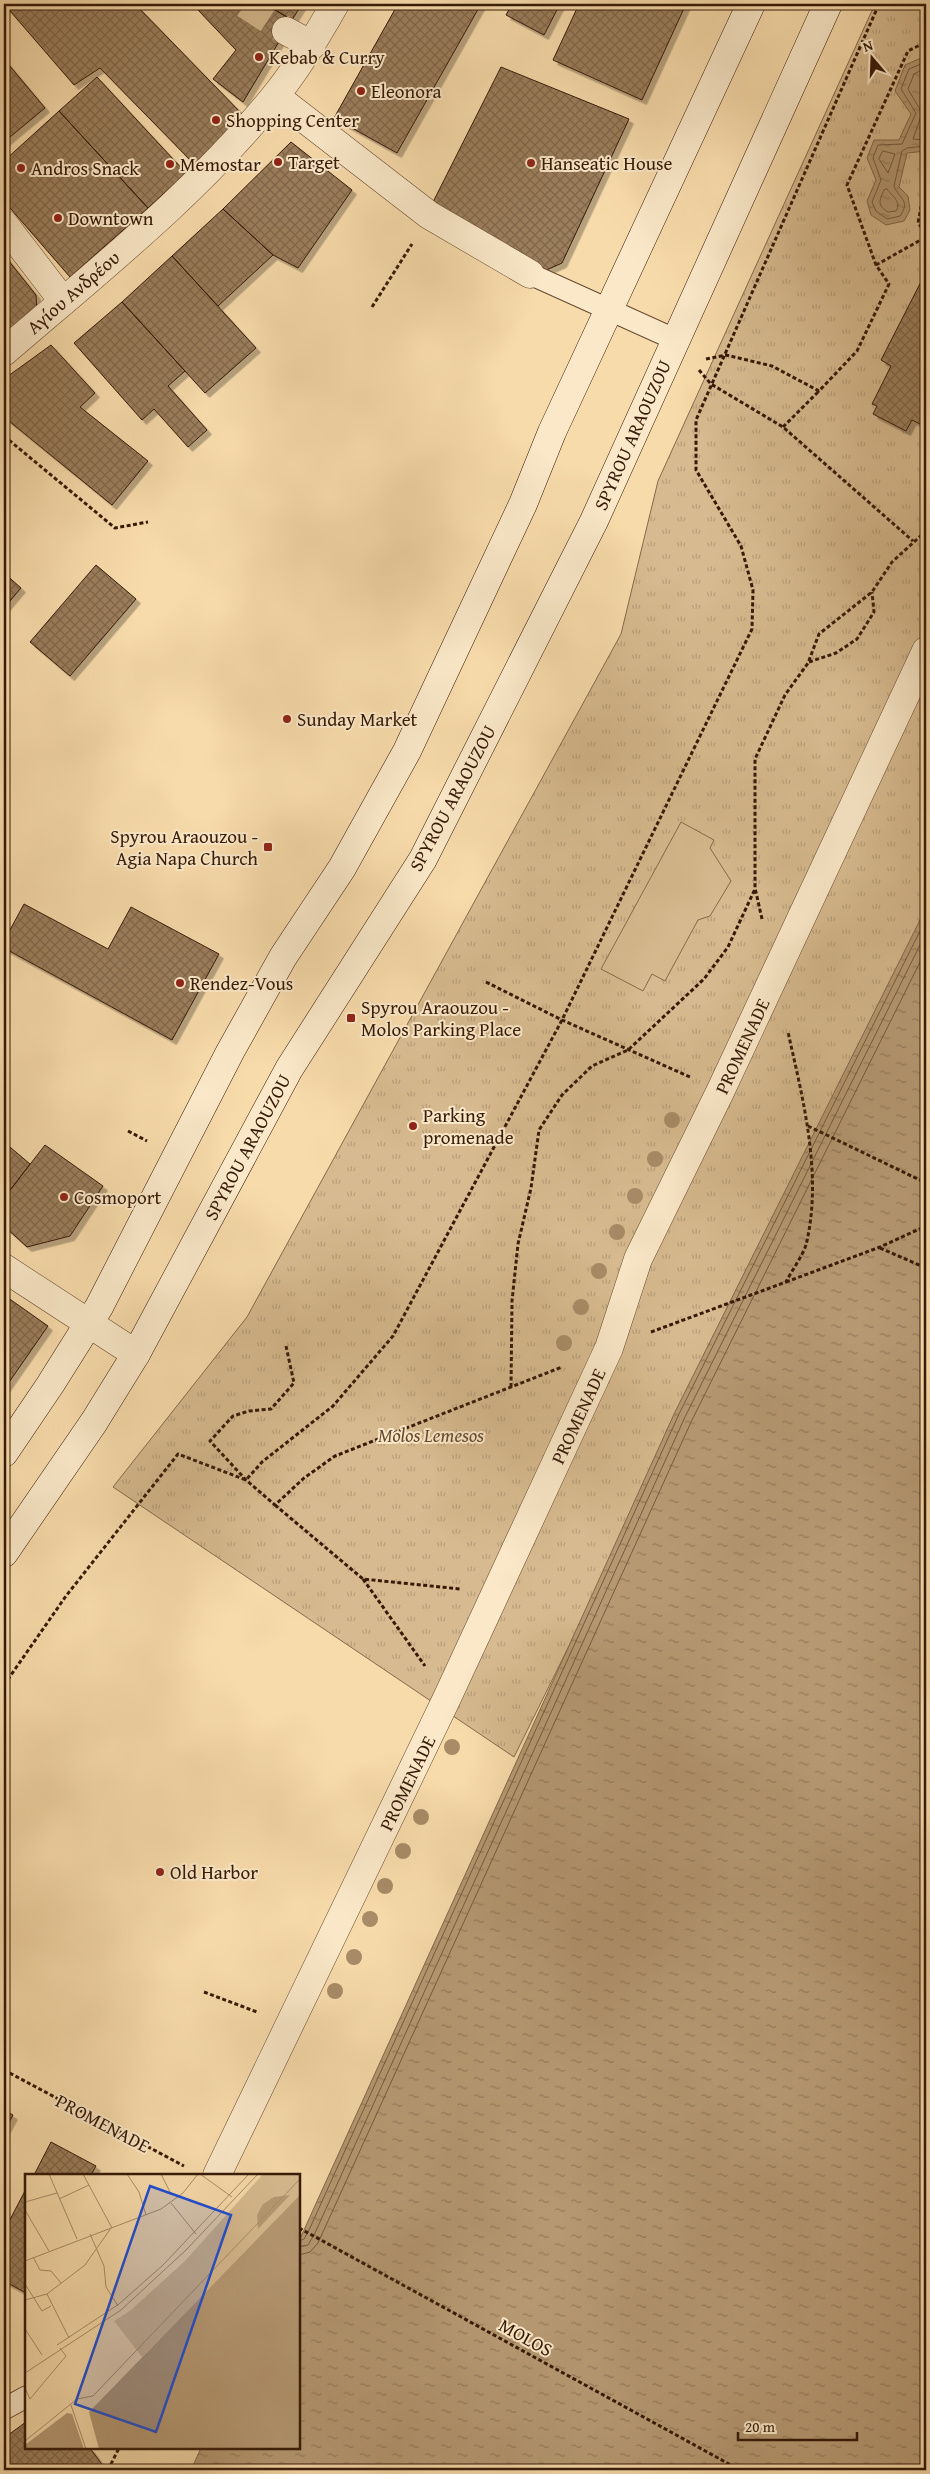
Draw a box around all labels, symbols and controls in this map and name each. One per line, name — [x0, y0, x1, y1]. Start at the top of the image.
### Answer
north arrow — [848, 32, 898, 82]
text: N — [860, 35, 876, 57]
place label: Kebab & Curry — [269, 43, 385, 71]
marker: Kebab & Curry — [253, 51, 265, 63]
place label: Eleonora — [371, 77, 442, 105]
marker: Eleonora — [355, 85, 367, 97]
place label: Shopping Center — [226, 106, 359, 134]
marker: Shopping Center — [210, 114, 222, 126]
place label: Target — [288, 148, 340, 176]
place label: Hanseatic House — [541, 149, 672, 177]
place label: Memostar — [180, 150, 261, 178]
place label: Andros Snack — [31, 154, 139, 182]
marker: Target — [272, 156, 284, 168]
marker: Hanseatic House — [525, 157, 537, 169]
marker: Memostar — [164, 158, 176, 170]
marker: Andros Snack — [15, 162, 27, 174]
place label: Downtown — [68, 204, 154, 232]
marker: Downtown — [52, 212, 64, 224]
street label: Αγίου Ανδρέου — [20, 243, 126, 340]
street label: SPYROU ARAOUZOU — [586, 355, 678, 515]
place label: Sunday Market — [297, 705, 418, 733]
marker: Sunday Market — [281, 713, 293, 725]
street label: SPYROU ARAOUZOU — [402, 720, 502, 876]
place label: Spyrou Araouzou - Agia Napa Church — [110, 822, 258, 872]
marker: Spyrou Araouzou - Agia Napa Church — [262, 841, 274, 853]
place label: Rendez-Vous — [190, 969, 293, 997]
marker: Rendez-Vous — [174, 977, 186, 989]
place label: Spyrou Araouzou - Molos Parking Place — [361, 993, 521, 1043]
street label: PROMENADE — [708, 993, 777, 1099]
marker: Spyrou Araouzou - Molos Parking Place — [345, 1012, 357, 1024]
street label: SPYROU ARAOUZOU — [197, 1069, 297, 1225]
place label: Parking promenade — [423, 1101, 514, 1151]
marker: Parking promenade — [407, 1120, 419, 1132]
place label: Cosmoport — [74, 1183, 162, 1211]
marker: Cosmoport — [58, 1191, 70, 1203]
street label: PROMENADE — [544, 1363, 613, 1469]
park label: Molos Lemesos — [378, 1421, 484, 1449]
street label: PROMENADE — [372, 1730, 442, 1835]
place label: Old Harbor — [170, 1858, 258, 1886]
marker: Old Harbor — [154, 1866, 166, 1878]
street label: PROMENADE — [51, 2086, 155, 2160]
inset map — [25, 2174, 300, 2449]
street label: MOLOS — [494, 2311, 558, 2363]
scale bar — [738, 2409, 856, 2441]
text: 20 m — [745, 2416, 776, 2437]

